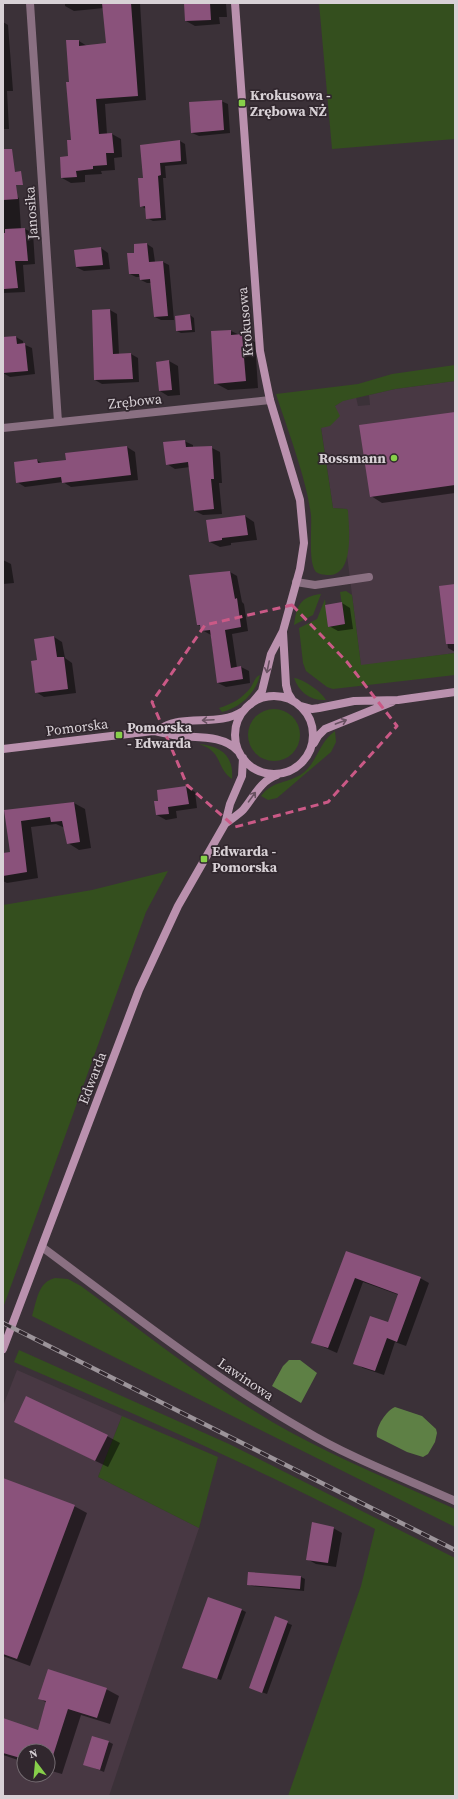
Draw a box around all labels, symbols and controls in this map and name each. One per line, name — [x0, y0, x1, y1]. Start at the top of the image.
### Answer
place label: Krokusowa - Zrębowa NŻ — [250, 85, 331, 121]
marker: Krokusowa - Zrębowa NŻ — [237, 98, 247, 108]
street label: Janosika — [19, 185, 43, 241]
street label: Krokusowa — [232, 285, 258, 358]
street label: Zrębowa — [107, 388, 164, 414]
place label: Rossmann — [319, 448, 386, 468]
marker: Rossmann — [389, 453, 399, 463]
one-way arrow — [264, 660, 272, 673]
street label: Pomorska — [45, 713, 110, 741]
one-way arrow — [202, 716, 215, 724]
place label: Pomorska - Edwarda — [127, 717, 193, 753]
one-way arrow — [335, 717, 347, 725]
marker: Pomorska - Edwarda — [114, 730, 124, 740]
one-way arrow — [248, 792, 256, 803]
place label: Edwarda - Pomorska — [212, 841, 278, 877]
marker: Edwarda - Pomorska — [199, 854, 209, 864]
street label: Edwarda — [73, 1048, 111, 1107]
street label: Lawinowa — [214, 1353, 279, 1406]
north arrow — [16, 1743, 56, 1783]
text: N — [27, 1746, 39, 1762]

